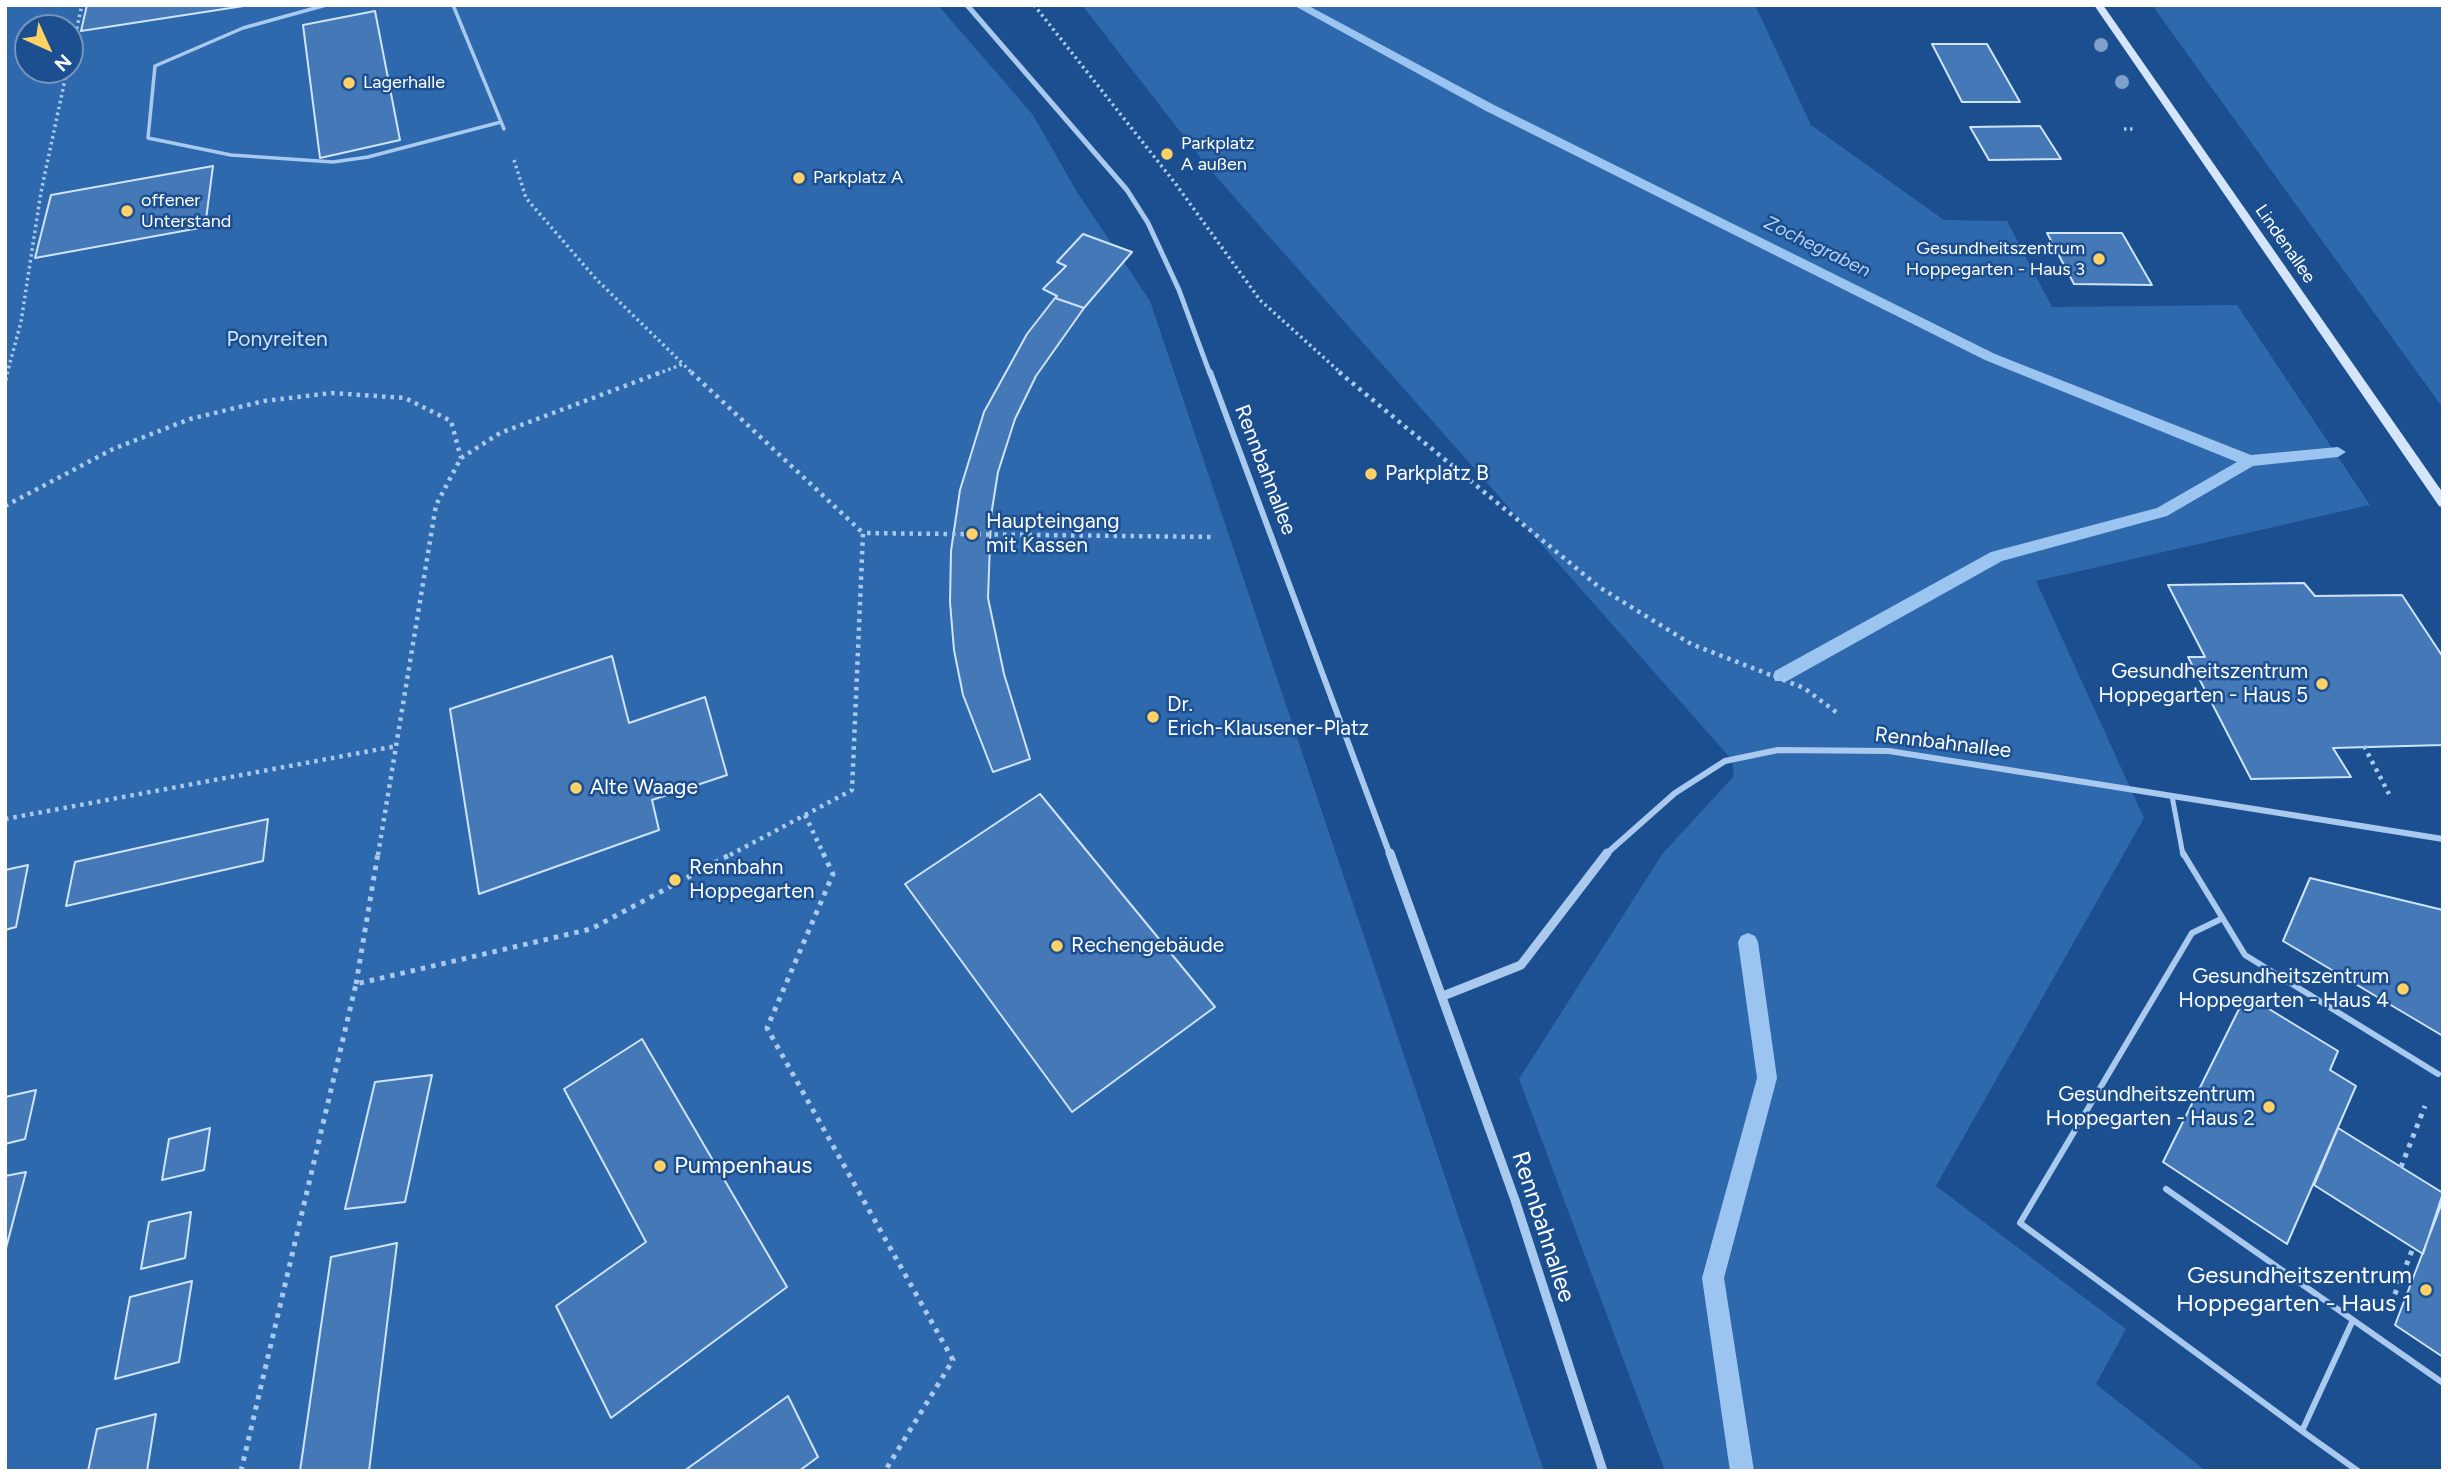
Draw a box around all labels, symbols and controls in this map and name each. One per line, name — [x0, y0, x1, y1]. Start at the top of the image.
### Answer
north arrow — [14, 14, 84, 84]
text: N — [49, 49, 76, 76]
place label: Lagerhalle — [363, 72, 445, 94]
marker: Lagerhalle — [341, 75, 357, 91]
place label: Parkplatz A außen — [1181, 133, 1255, 176]
marker: Parkplatz A außen — [1159, 146, 1175, 162]
place label: Parkplatz A — [813, 167, 903, 189]
marker: Parkplatz A — [791, 170, 807, 186]
place label: offener Unterstand — [141, 190, 231, 232]
street label: Lindenallee — [2250, 201, 2320, 287]
marker: offener Unterstand — [119, 203, 135, 219]
water label: Zochegraben — [1760, 211, 1874, 283]
place label: Gesundheitszentrum Hoppegarten - Haus 3 — [1906, 238, 2085, 280]
marker: Gesundheitszentrum Hoppegarten - Haus 3 — [2091, 251, 2107, 267]
park label: Ponyreiten — [226, 327, 328, 353]
street label: Rennbahnallee — [1229, 401, 1301, 539]
place label: Parkplatz B — [1385, 461, 1489, 487]
marker: Parkplatz B — [1363, 466, 1379, 482]
place label: Haupteingang mit Kassen — [986, 509, 1120, 559]
marker: Haupteingang mit Kassen — [964, 526, 980, 542]
place label: Gesundheitszentrum Hoppegarten - Haus 5 — [2098, 659, 2308, 709]
marker: Gesundheitszentrum Hoppegarten - Haus 5 — [2314, 676, 2330, 692]
place label: Dr. Erich-Klausener-Platz — [1167, 692, 1369, 742]
marker: Dr. Erich-Klausener-Platz — [1145, 709, 1161, 725]
street label: Rennbahnallee — [1873, 722, 2013, 764]
place label: Alte Waage — [590, 775, 698, 801]
marker: Alte Waage — [568, 780, 584, 796]
place label: Rennbahn Hoppegarten — [689, 855, 814, 905]
marker: Rennbahn Hoppegarten — [667, 872, 683, 888]
place label: Rechengebäude — [1071, 933, 1224, 959]
marker: Rechengebäude — [1049, 938, 1065, 954]
place label: Gesundheitszentrum Hoppegarten - Haus 4 — [2178, 964, 2389, 1014]
marker: Gesundheitszentrum Hoppegarten - Haus 4 — [2395, 981, 2411, 997]
place label: Gesundheitszentrum Hoppegarten - Haus 2 — [2046, 1082, 2255, 1132]
marker: Gesundheitszentrum Hoppegarten - Haus 2 — [2261, 1099, 2277, 1115]
street label: Rennbahnallee — [1505, 1148, 1581, 1306]
place label: Pumpenhaus — [674, 1152, 812, 1180]
marker: Pumpenhaus — [652, 1158, 668, 1174]
place label: Gesundheitszentrum Hoppegarten - Haus 1 — [2176, 1262, 2412, 1318]
marker: Gesundheitszentrum Hoppegarten - Haus 1 — [2418, 1282, 2434, 1298]

